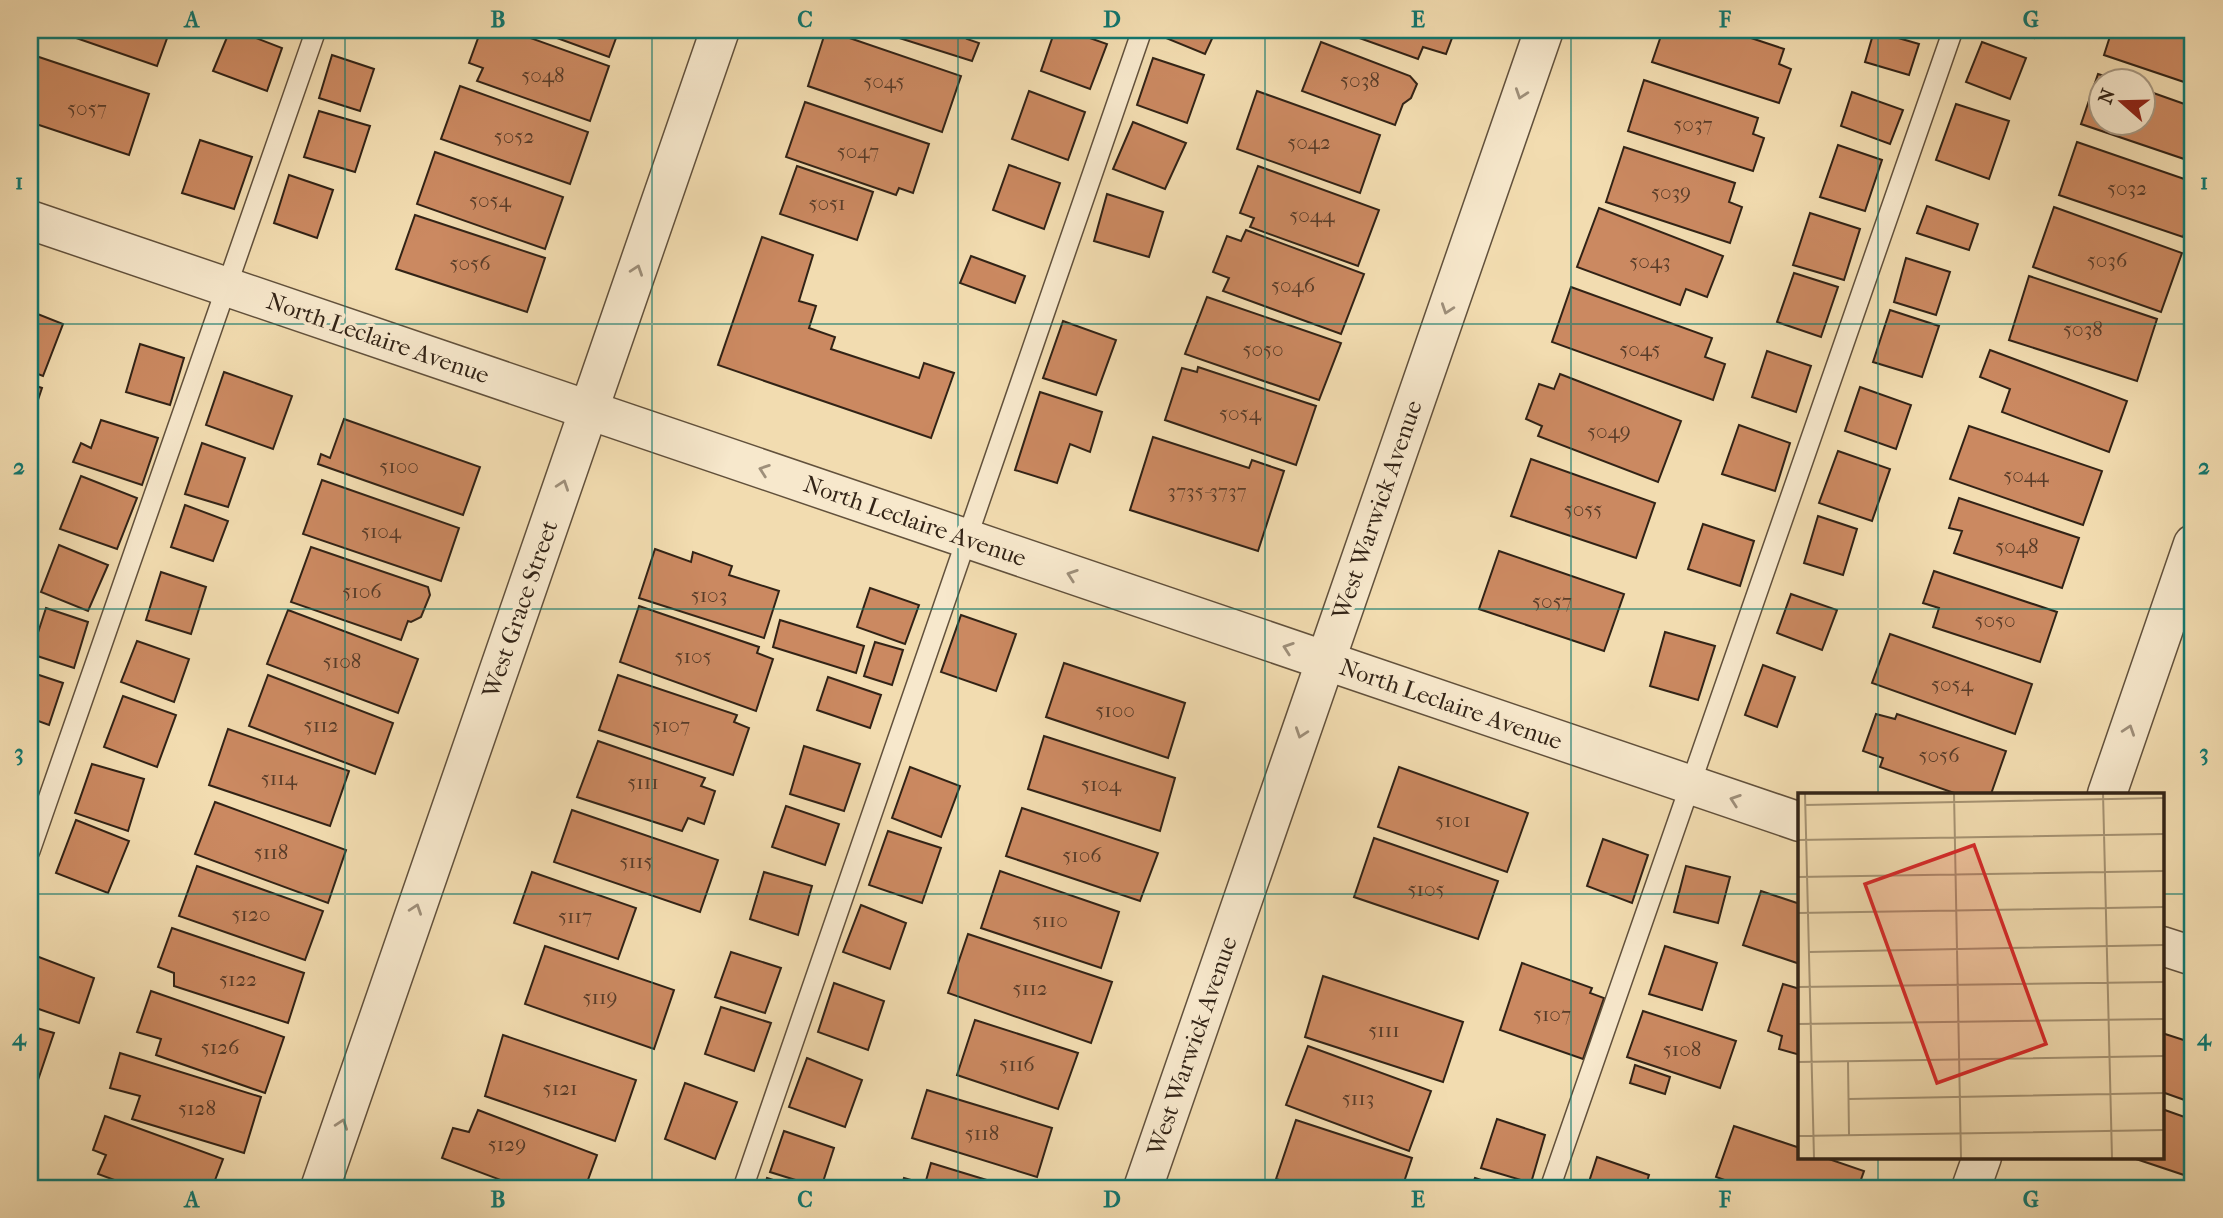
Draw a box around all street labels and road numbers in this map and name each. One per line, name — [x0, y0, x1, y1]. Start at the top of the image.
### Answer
street label: North Leclaire Avenue — [263, 287, 493, 389]
street label: West Warwick Avenue — [1326, 397, 1428, 624]
street label: North Leclaire Avenue — [800, 470, 1030, 572]
street label: West Grace Street — [476, 516, 564, 702]
street label: North Leclaire Avenue — [1336, 653, 1566, 755]
street label: West Warwick Avenue — [1141, 933, 1243, 1160]

